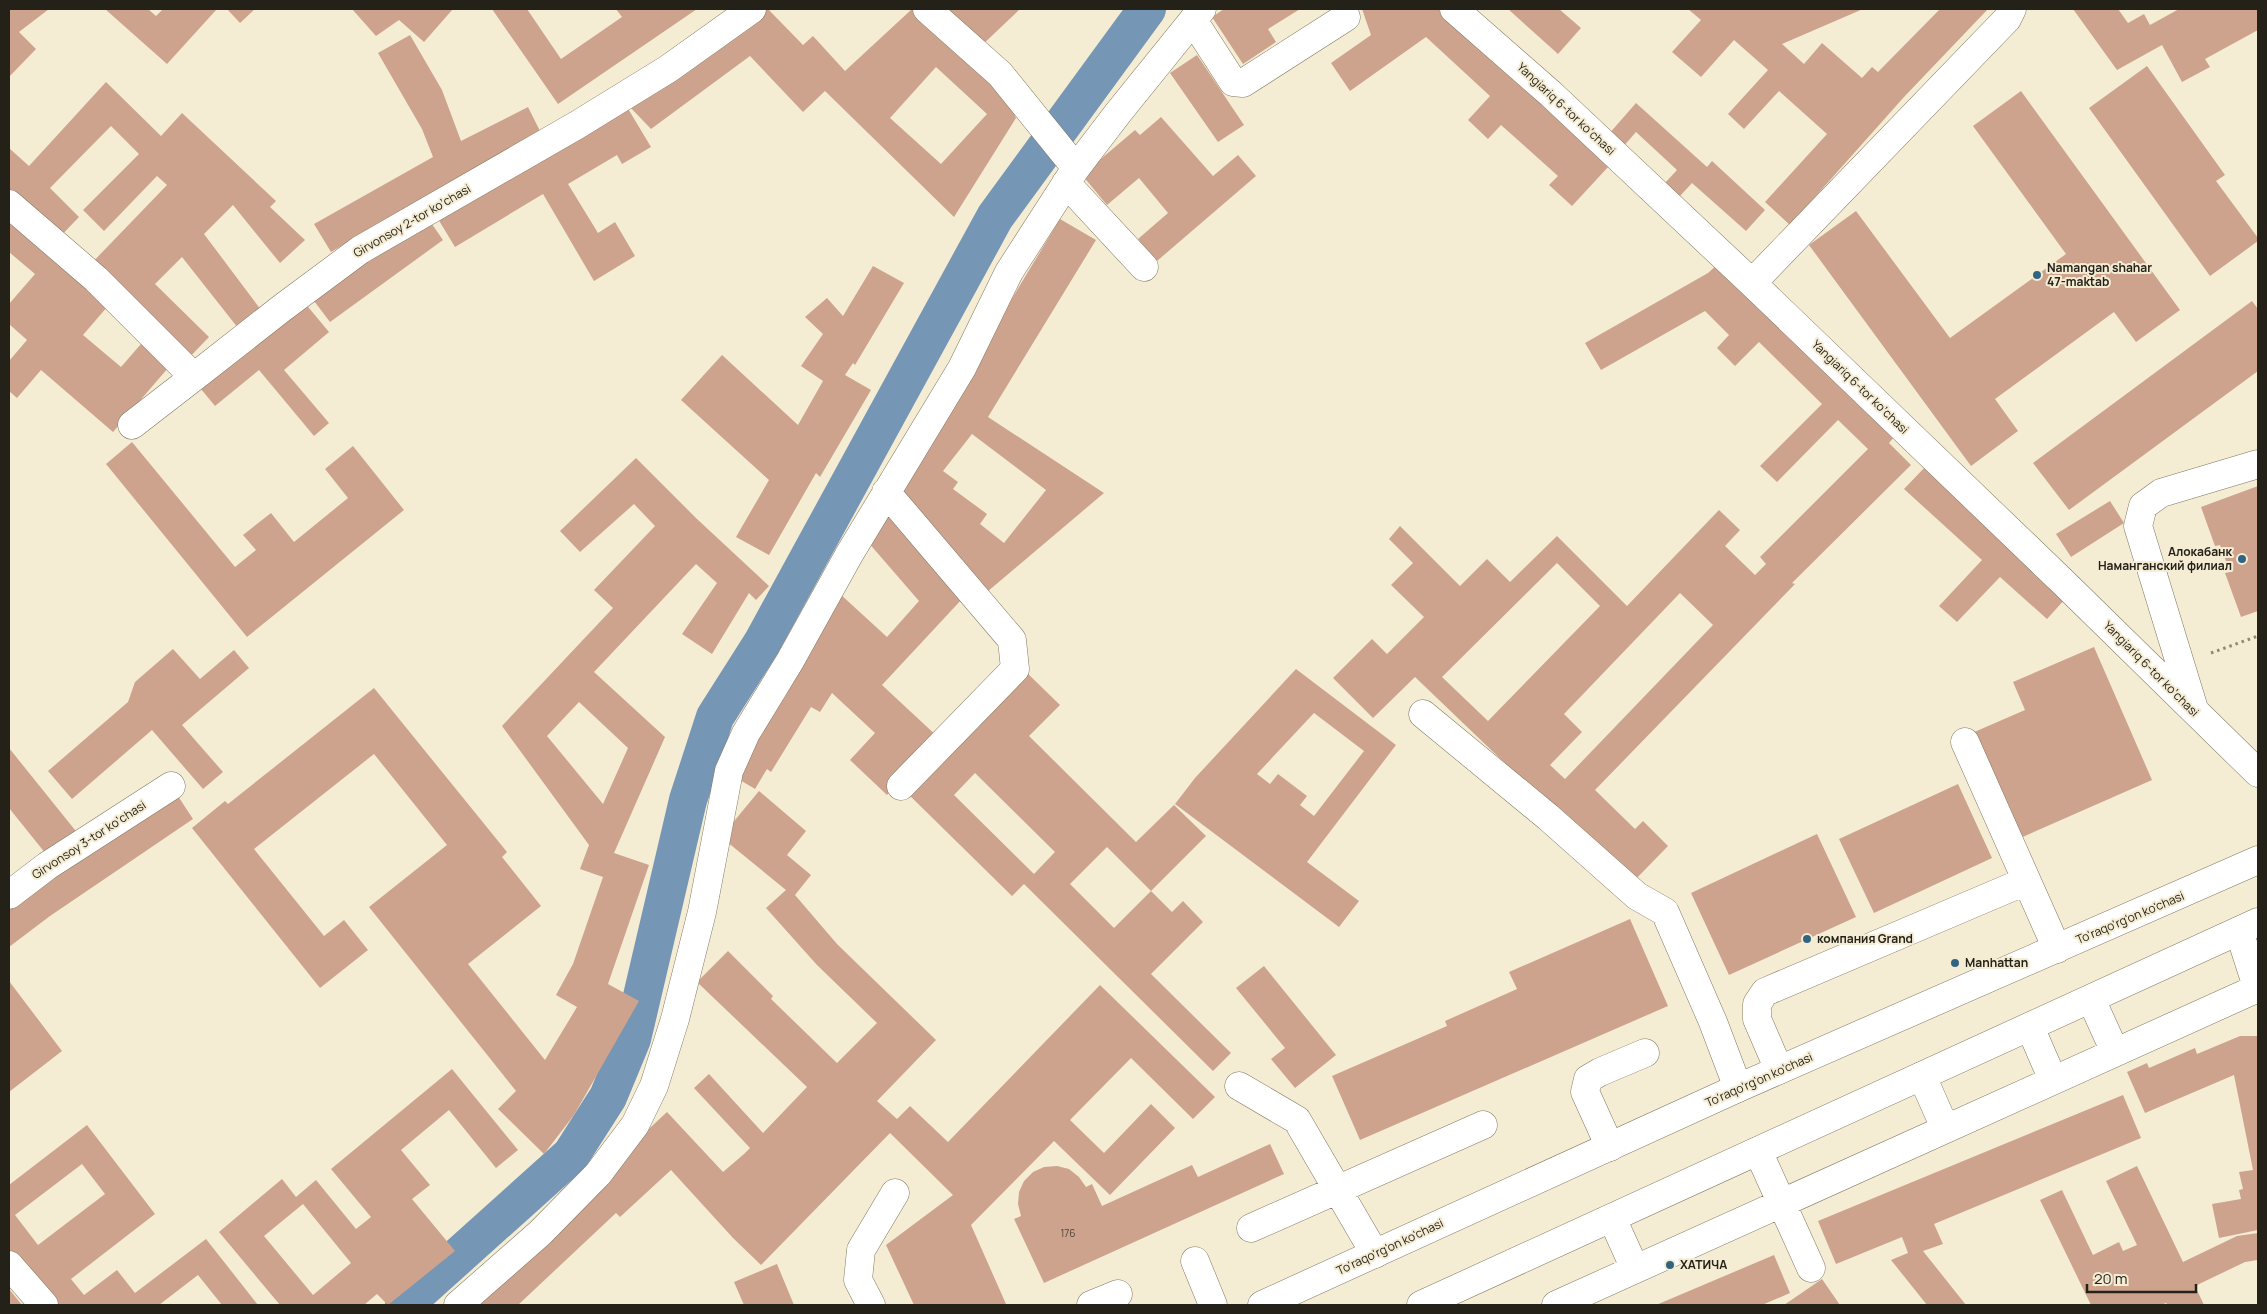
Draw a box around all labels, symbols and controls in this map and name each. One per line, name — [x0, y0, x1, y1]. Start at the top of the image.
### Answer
street label: Yangiаriq 6-tor koʼchasi — [1513, 59, 1619, 159]
street label: Girvonsoy 2-tor koʼchasi — [350, 180, 474, 261]
place label: Namangan shahar 47-maktab — [2047, 259, 2152, 290]
marker: Namangan shahar 47-maktab — [2031, 269, 2043, 281]
street label: Yangiаriq 6-tor koʼchasi — [1808, 336, 1913, 437]
place label: Алокабанк Наманганский филиал — [2098, 543, 2233, 574]
marker: Алокабанк Наманганский филиал — [2236, 553, 2248, 565]
street label: Yangiаriq 6-tor koʼchasi — [2100, 617, 2203, 720]
street label: Girvonsoy 3-tor koʼchasi — [28, 796, 149, 883]
street label: To'raqo'rg'on ko'chasi — [2073, 887, 2187, 948]
place label: компания Grand — [1817, 930, 1913, 947]
marker: компания Grand — [1801, 933, 1813, 945]
place label: Manhattan — [1965, 954, 2028, 971]
marker: Manhattan — [1949, 957, 1961, 969]
street label: To'raqo'rg'on ko'chasi — [1702, 1048, 1815, 1111]
street label: To'raqo'rg'on ko'chasi — [1334, 1214, 1446, 1279]
house number: 176 — [1060, 1226, 1076, 1240]
place label: ХАТИЧА — [1680, 1256, 1727, 1273]
marker: ХАТИЧА — [1664, 1259, 1676, 1271]
scale bar — [2087, 1262, 2196, 1294]
text: 20 m — [2094, 1268, 2127, 1289]

